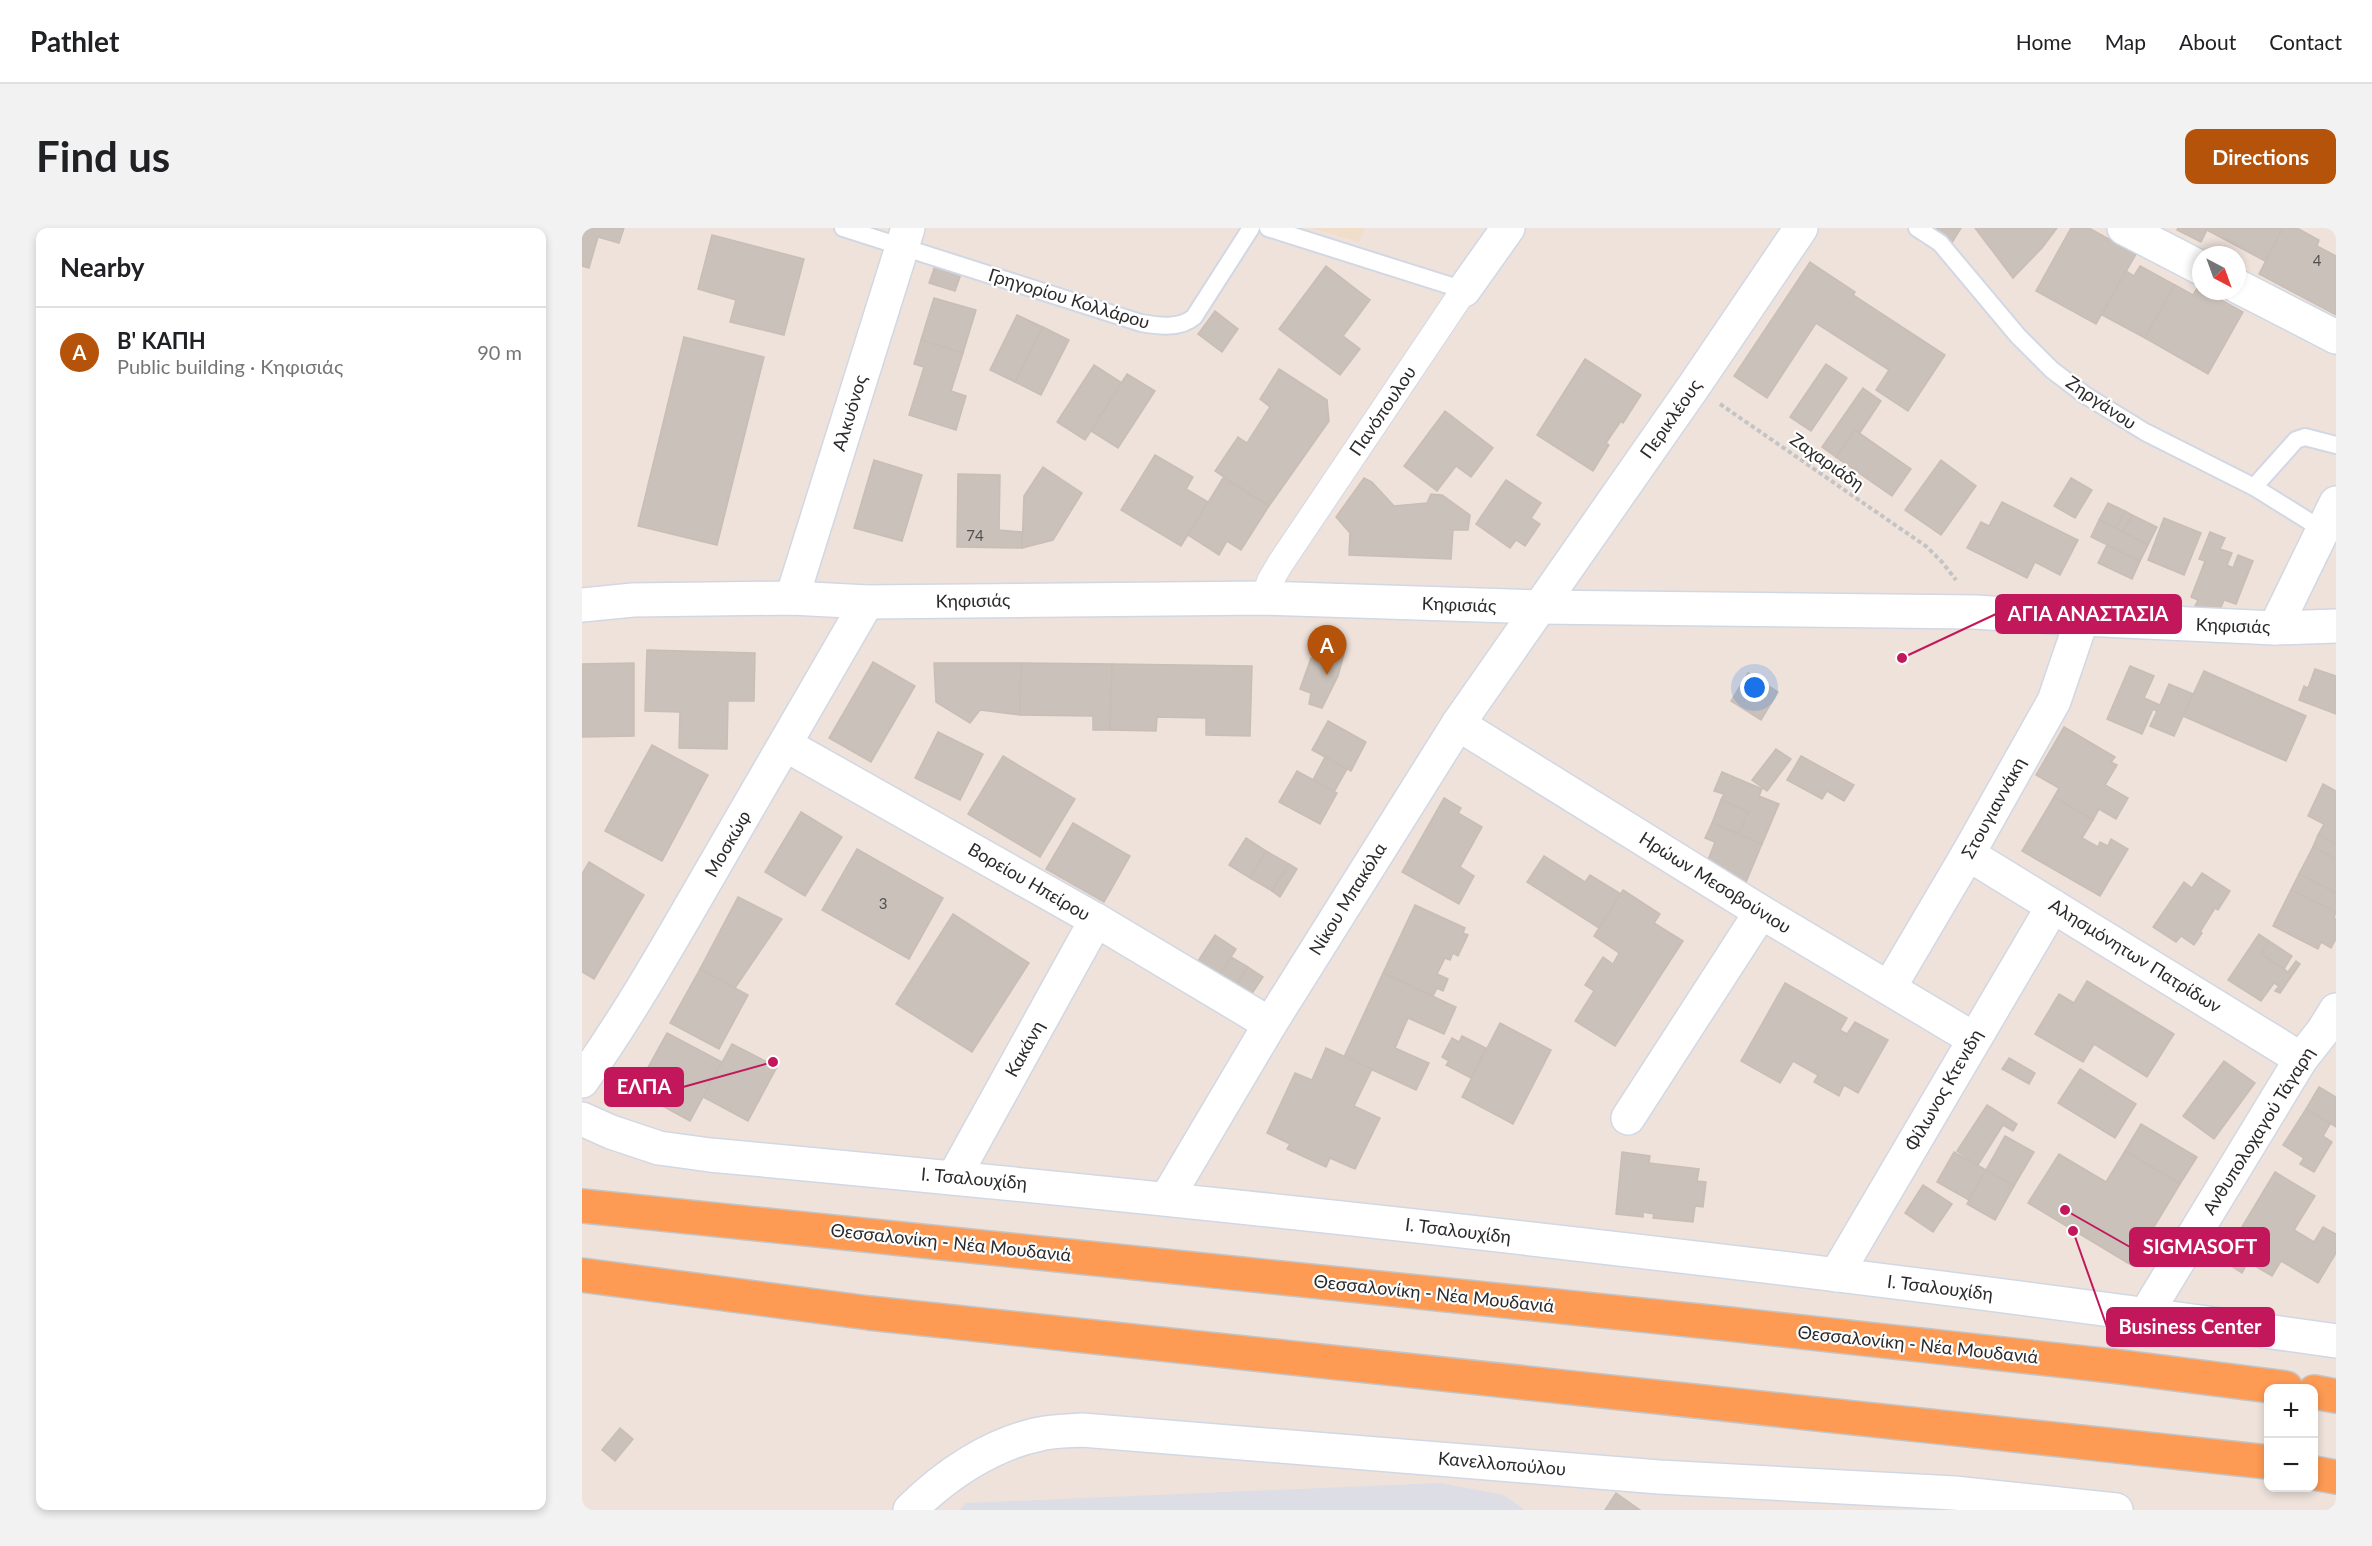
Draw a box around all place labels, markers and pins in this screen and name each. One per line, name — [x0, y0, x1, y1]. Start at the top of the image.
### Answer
callout: ΑΓΙΑ ΑΝΑΣΤΑΣΙΑ — [1996, 595, 2181, 633]
pin: A — [1308, 626, 1346, 675]
callout: ΕΛΠΑ — [605, 1068, 683, 1106]
callout: SIGMASOFT — [2130, 1228, 2269, 1266]
callout: Business Center — [2107, 1308, 2274, 1346]

